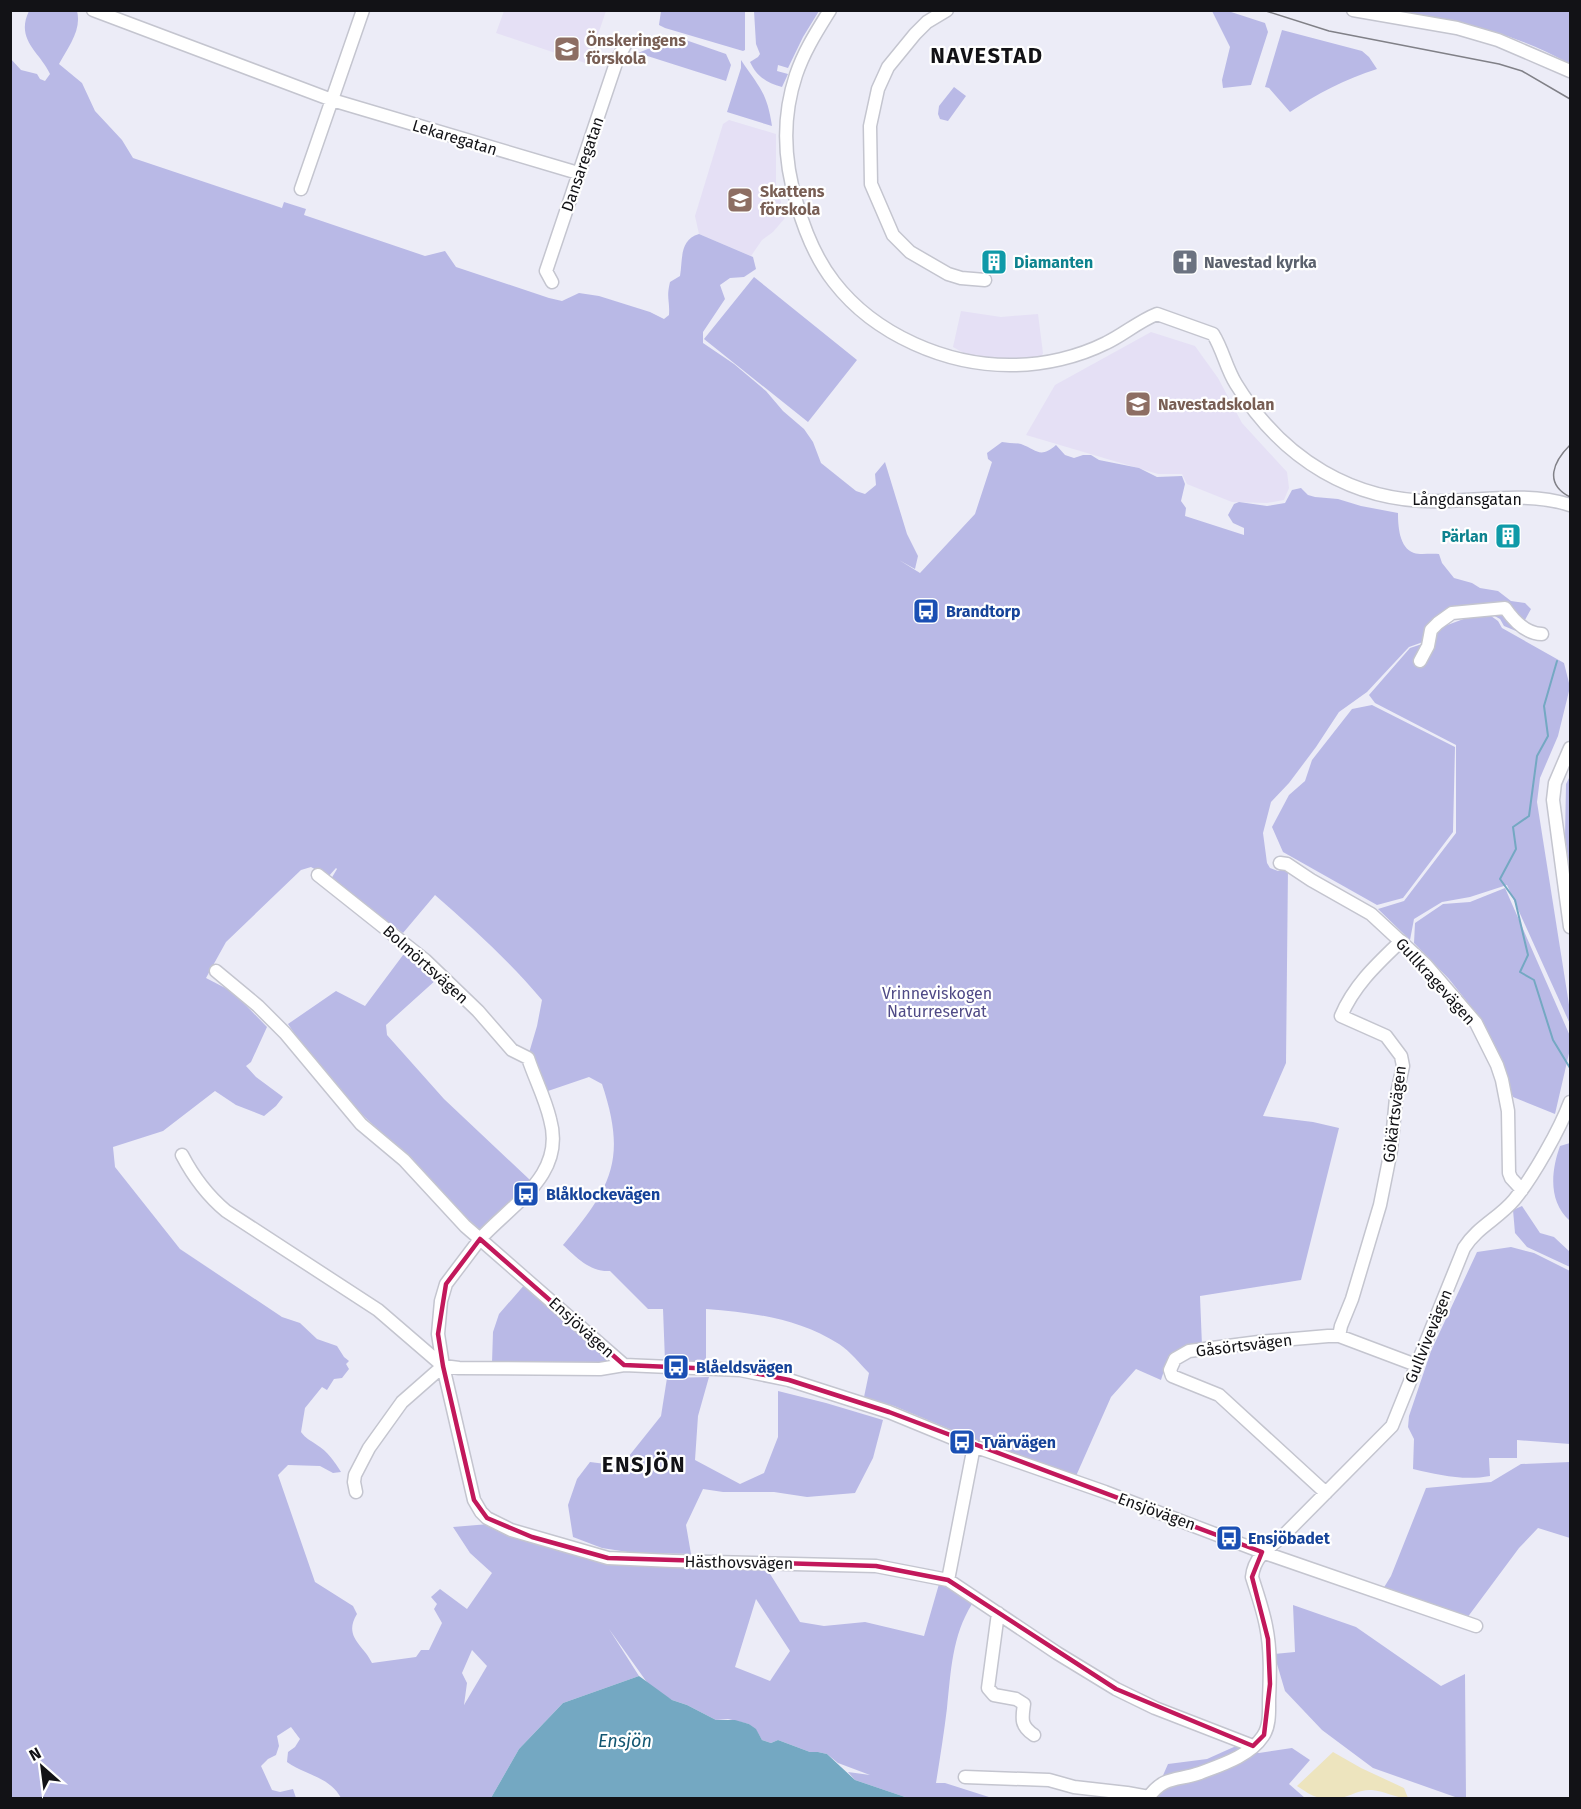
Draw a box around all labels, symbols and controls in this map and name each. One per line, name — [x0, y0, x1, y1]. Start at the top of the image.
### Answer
place label: Önskeringens förskola — [586, 30, 686, 68]
school or university icon: Önskeringens förskola — [552, 34, 582, 64]
district label: NAVESTAD — [930, 42, 1044, 69]
street label: Dansaregatan — [557, 114, 608, 214]
street label: Lekaregatan — [410, 116, 500, 159]
place label: Skattens förskola — [760, 182, 825, 219]
school or university icon: Skattens förskola — [725, 185, 755, 215]
building icon: Diamanten — [979, 247, 1009, 277]
church icon: Navestad kyrka — [1170, 247, 1200, 277]
place label: Diamanten — [1014, 253, 1093, 272]
place label: Navestad kyrka — [1204, 253, 1317, 272]
school or university icon: Navestadskolan — [1123, 389, 1153, 419]
place label: Navestadskolan — [1158, 395, 1275, 414]
street label: Långdansgatan — [1412, 490, 1522, 509]
building icon: Pärlan — [1493, 521, 1523, 551]
place label: Pärlan — [1441, 527, 1488, 546]
bus stop icon: Brandtorp — [911, 596, 941, 626]
place label: Brandtorp — [946, 602, 1021, 621]
street label: Bolmörtsvägen — [379, 921, 472, 1008]
street label: Gullkragevägen — [1392, 934, 1480, 1029]
park label: Vrinneviskogen Naturreservat — [882, 984, 992, 1021]
street label: Gökärtsvägen — [1379, 1064, 1410, 1164]
bus stop icon: Blåklockevägen — [511, 1179, 541, 1209]
place label: Blåklockevägen — [546, 1185, 660, 1204]
street label: Gullvivevägen — [1401, 1286, 1456, 1386]
street label: Ensjövägen — [545, 1293, 618, 1362]
street label: Gåsörtsvägen — [1195, 1330, 1293, 1361]
bus stop icon: Blåeldsvägen — [661, 1352, 691, 1382]
place label: Blåeldsvägen — [696, 1358, 793, 1377]
bus stop icon: Tvärvägen — [947, 1427, 977, 1457]
place label: Tvärvägen — [982, 1433, 1056, 1452]
district label: ENSJÖN — [602, 1451, 686, 1478]
street label: Ensjövägen — [1115, 1489, 1198, 1534]
bus stop icon: Ensjöbadet — [1214, 1523, 1244, 1553]
place label: Ensjöbadet — [1248, 1529, 1331, 1548]
street label: Hästhovsvägen — [685, 1552, 793, 1573]
water label: Ensjön — [598, 1730, 652, 1752]
north arrow — [12, 1737, 72, 1797]
text: N — [26, 1743, 44, 1765]

